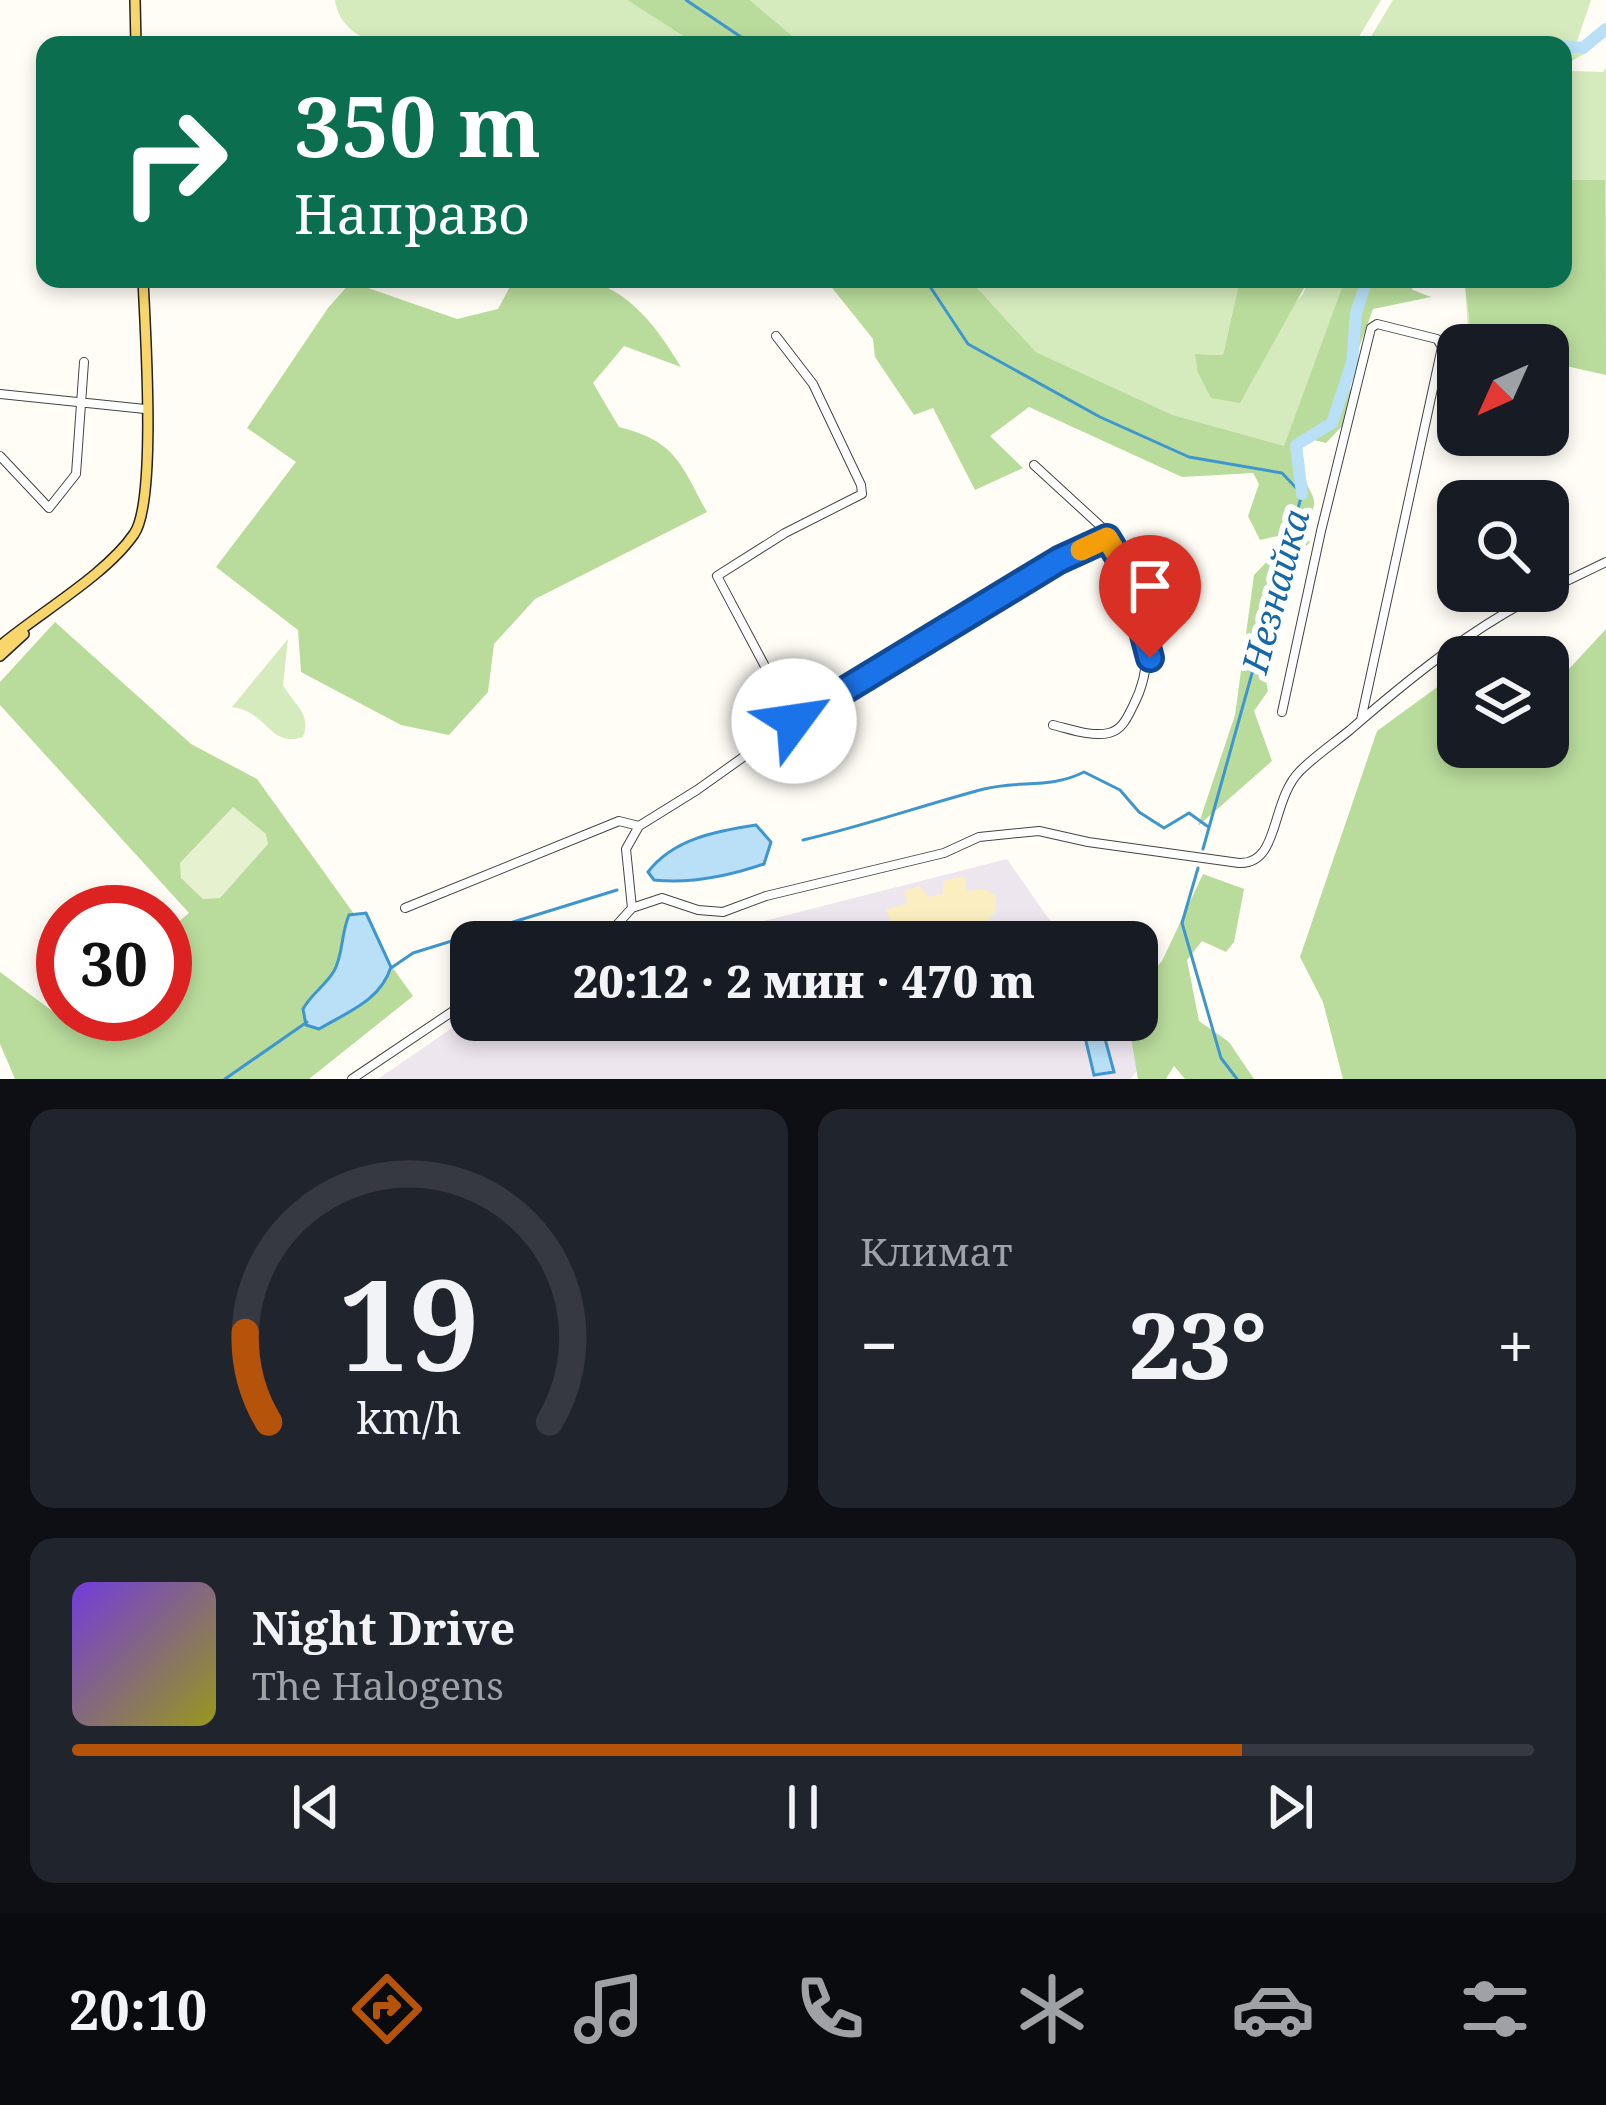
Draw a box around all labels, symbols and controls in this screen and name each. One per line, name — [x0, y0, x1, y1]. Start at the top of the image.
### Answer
text: 350 m — [294, 67, 541, 182]
icon: right — [96, 84, 252, 240]
text: Направо — [294, 176, 530, 250]
north arrow — [1437, 324, 1569, 456]
map controls — [1437, 324, 1569, 768]
button: search — [1437, 480, 1569, 612]
water label: Незнайка — [1229, 504, 1320, 679]
pin — [1099, 535, 1201, 658]
icon: arrive — [1117, 553, 1183, 619]
button: layers — [1437, 636, 1569, 768]
position arrow — [731, 658, 857, 784]
speed limit sign: 30 — [36, 885, 192, 1041]
text: 20:12 · 2 мин · 470 m — [573, 950, 1035, 1011]
text: Климат — [860, 1224, 1013, 1277]
text: 19 — [338, 1238, 480, 1408]
text: 23° — [1129, 1283, 1267, 1405]
text: − — [860, 1299, 898, 1389]
text: + — [1497, 1299, 1534, 1389]
text: km/h — [356, 1387, 462, 1446]
text: Night Drive — [252, 1597, 515, 1658]
text: The Halogens — [252, 1658, 504, 1711]
icon: previous — [283, 1774, 349, 1840]
icon: pause — [770, 1774, 836, 1840]
icon: next — [1257, 1774, 1323, 1840]
icon: directions — [345, 1967, 429, 2051]
icon: music — [567, 1967, 651, 2051]
icon: phone — [788, 1967, 872, 2051]
icon: climate — [1010, 1967, 1094, 2051]
icon: car — [1231, 1967, 1315, 2051]
icon: filters — [1453, 1967, 1537, 2051]
text: 20:10 — [69, 1972, 207, 2046]

